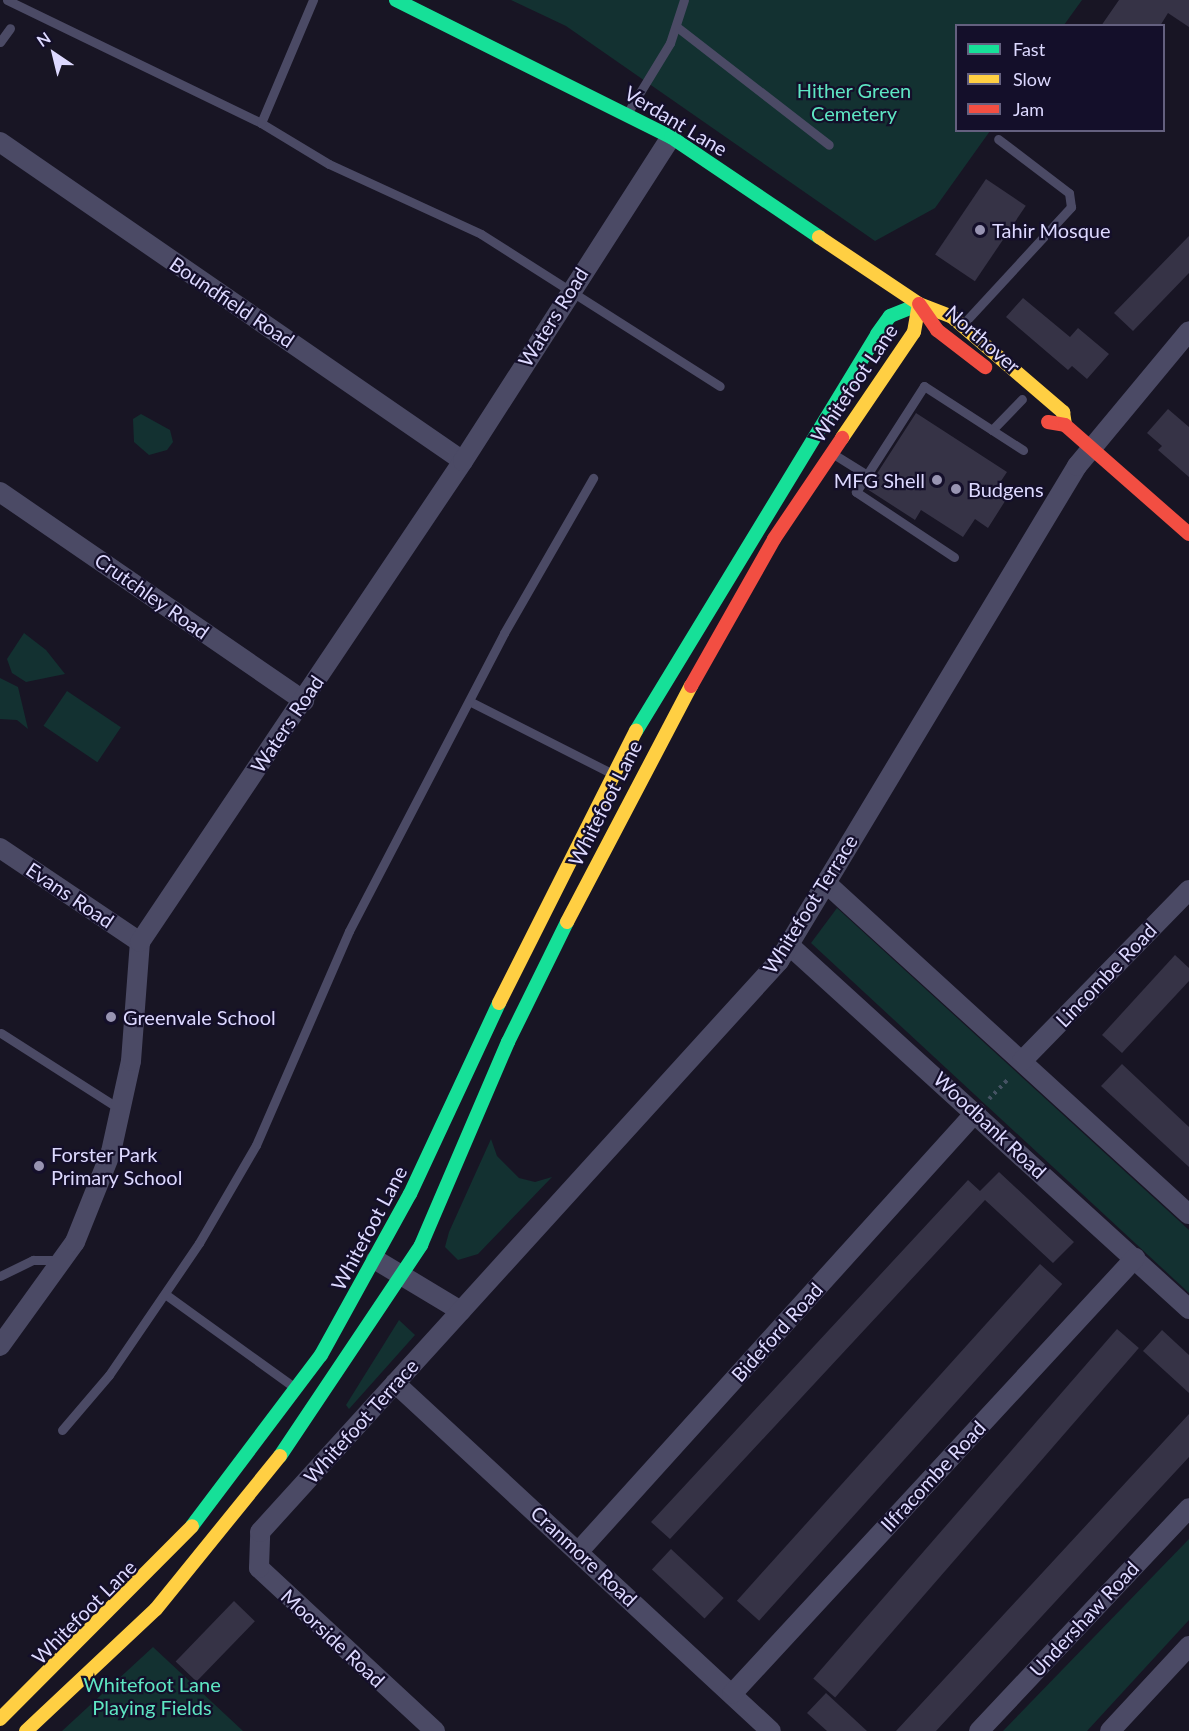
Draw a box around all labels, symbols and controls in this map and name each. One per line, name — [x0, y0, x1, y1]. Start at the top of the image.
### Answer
north arrow — [24, 24, 84, 84]
legend — [955, 24, 1165, 132]
text: N — [33, 28, 54, 50]
text: Fast — [1013, 38, 1045, 60]
text: Slow — [1013, 68, 1051, 90]
park label: Hither Green Cemetery — [797, 79, 911, 126]
street label: Verdant Lane — [620, 81, 732, 161]
text: Jam — [1013, 98, 1044, 120]
place label: Tahir Mosque — [992, 218, 1111, 242]
marker: Tahir Mosque — [973, 223, 987, 237]
street label: Boundfield Road — [165, 251, 299, 353]
street label: Waters Road — [513, 263, 593, 371]
street label: Northover — [941, 300, 1025, 378]
street label: Whitefoot Lane — [806, 319, 902, 447]
place label: MFG Shell — [834, 468, 925, 492]
marker: MFG Shell — [930, 473, 944, 487]
place label: Budgens — [968, 477, 1044, 501]
marker: Budgens — [949, 482, 963, 496]
street label: Crutchley Road — [90, 548, 214, 644]
street label: Waters Road — [246, 671, 328, 777]
street label: Whitefoot Lane — [563, 736, 647, 870]
street label: Whitefoot Terrace — [757, 830, 863, 978]
street label: Evans Road — [22, 857, 118, 933]
street label: Lincombe Road — [1051, 918, 1161, 1032]
place label: Greenvale School — [123, 1005, 276, 1029]
marker: Greenvale School — [104, 1010, 118, 1024]
street label: Woodbank Road — [929, 1067, 1051, 1183]
place label: Forster Park Primary School — [51, 1142, 183, 1189]
marker: Forster Park Primary School — [32, 1159, 46, 1173]
street label: Whitefoot Lane — [326, 1162, 412, 1294]
street label: Bideford Road — [726, 1278, 828, 1386]
street label: Whitefoot Terrace — [299, 1354, 423, 1488]
street label: Ilfracombe Road — [876, 1416, 990, 1536]
street label: Cranmore Road — [526, 1501, 642, 1611]
street label: Whitefoot Lane — [27, 1555, 141, 1669]
street label: Undershaw Road — [1024, 1556, 1144, 1682]
street label: Moorside Road — [276, 1584, 390, 1692]
park label: Whitefoot Lane Playing Fields — [83, 1672, 221, 1719]

